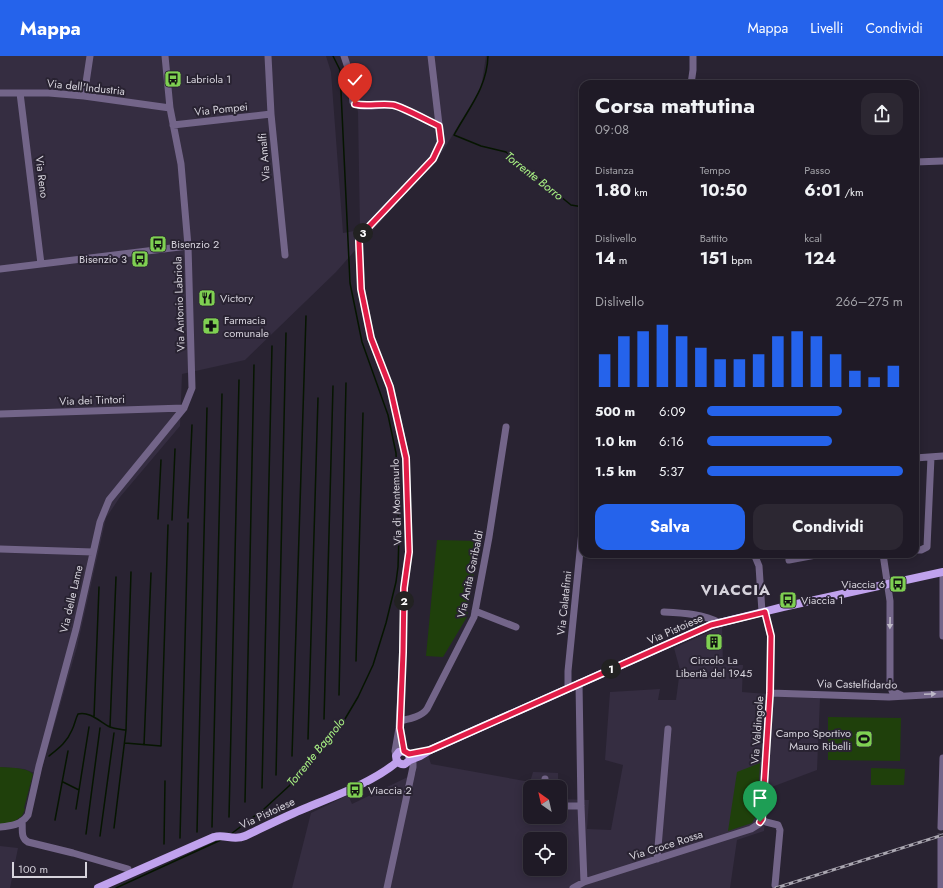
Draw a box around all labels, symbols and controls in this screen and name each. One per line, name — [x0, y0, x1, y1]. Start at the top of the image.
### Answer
text: Mappa — [20, 15, 81, 42]
text: Mappa — [747, 18, 788, 38]
text: Livelli — [810, 18, 843, 38]
text: Condividi — [865, 18, 923, 38]
pin — [338, 63, 372, 104]
bus stop icon: Labriola 1 — [163, 69, 183, 89]
icon: check — [344, 69, 366, 91]
place label: Labriola 1 — [186, 71, 231, 87]
street label: Via dell'Industria — [46, 75, 126, 99]
text: Corsa mattutina — [595, 89, 755, 121]
button: share — [861, 93, 903, 135]
street label: Via Pompei — [193, 98, 249, 120]
text: 09:08 — [595, 120, 629, 139]
street label: Via Amalfi — [254, 132, 274, 182]
water label: Torrente Borro — [501, 147, 568, 205]
street label: Via Reno — [31, 155, 53, 199]
text: Distanza — [595, 162, 634, 178]
text: Tempo — [700, 162, 730, 178]
text: Passo — [804, 162, 830, 178]
text: 1.80 — [595, 178, 631, 202]
text: 10:50 — [700, 178, 747, 202]
text: 6:01 — [804, 178, 841, 202]
text: km — [631, 184, 648, 200]
text: /km — [841, 184, 863, 200]
pin: 3 — [353, 223, 373, 243]
text: 3 — [360, 225, 366, 241]
text: Dislivello — [595, 230, 637, 246]
text: Battito — [700, 230, 728, 246]
text: kcal — [804, 230, 822, 246]
bus stop icon: Bisenzio 2 — [148, 234, 168, 254]
place label: Bisenzio 2 — [171, 236, 219, 252]
text: 14 — [595, 246, 616, 270]
text: 151 — [700, 246, 728, 270]
text: 124 — [804, 246, 836, 270]
bus stop icon: Bisenzio 3 — [130, 249, 150, 269]
place label: Bisenzio 3 — [79, 251, 127, 267]
text: m — [616, 252, 627, 268]
text: bpm — [728, 252, 752, 268]
street label: Via Antonio Labriola — [169, 256, 189, 352]
restaurant icon: Victory — [197, 288, 217, 308]
place label: Victory — [220, 290, 253, 306]
text: Dislivello — [595, 292, 644, 311]
text: 266–275 m — [835, 292, 903, 311]
place label: Farmacia comunale — [224, 312, 269, 341]
pharmacy icon: Farmacia comunale — [201, 316, 221, 336]
street label: Via dei Tintori — [59, 391, 125, 409]
text: 500 m — [595, 402, 635, 421]
text: 6:09 — [659, 402, 686, 421]
text: 1.0 km — [595, 432, 636, 451]
text: 6:16 — [659, 432, 684, 451]
street label: Via di Montemurlo — [386, 458, 406, 546]
text: 1.5 km — [595, 462, 636, 481]
text: 5:37 — [659, 462, 684, 481]
button: Salva — [595, 504, 745, 550]
button: Condividi — [753, 504, 903, 550]
street label: Via Anita Garibaldi — [453, 528, 487, 619]
street label: Via delle Lame — [55, 563, 87, 634]
street label: Via Calatafimi — [553, 570, 575, 636]
bus stop icon: Viaccia 6 — [888, 574, 908, 594]
place label: Viaccia 6 — [841, 576, 885, 592]
district label: VIACCIA — [700, 579, 771, 601]
bus stop icon: Viaccia 1 — [778, 590, 798, 610]
pin: 2 — [394, 591, 414, 611]
place label: Viaccia 1 — [801, 592, 843, 608]
text: 2 — [400, 593, 408, 609]
street label: Via Pistoiese — [645, 609, 706, 648]
one-way arrow — [887, 617, 893, 630]
building icon: Circolo La Libertà del 1945 — [704, 632, 724, 652]
place label: Circolo La Libertà del 1945 — [676, 652, 752, 681]
pin: 1 — [601, 659, 621, 679]
text: 1 — [608, 661, 614, 677]
street label: Via Castelfidardo — [817, 675, 897, 693]
one-way arrow — [924, 691, 936, 698]
street label: Via Valdingole — [747, 695, 767, 765]
water label: Torrente Bagnolo — [283, 713, 350, 790]
place label: Campo Sportivo Mauro Ribelli — [776, 725, 851, 754]
sports icon: Campo Sportivo Mauro Ribelli — [854, 729, 874, 749]
bus stop icon: Viaccia 2 — [345, 780, 365, 800]
north arrow — [523, 780, 567, 824]
map controls — [523, 780, 567, 876]
pin — [743, 781, 777, 822]
place label: Viaccia 2 — [368, 782, 412, 798]
icon: arrive — [749, 787, 771, 809]
street label: Via Pistoiese — [237, 793, 298, 833]
street label: Via Croce Rossa — [627, 826, 705, 864]
button: locate — [523, 832, 567, 876]
scale bar — [12, 860, 87, 879]
text: 100 m — [18, 861, 48, 877]

